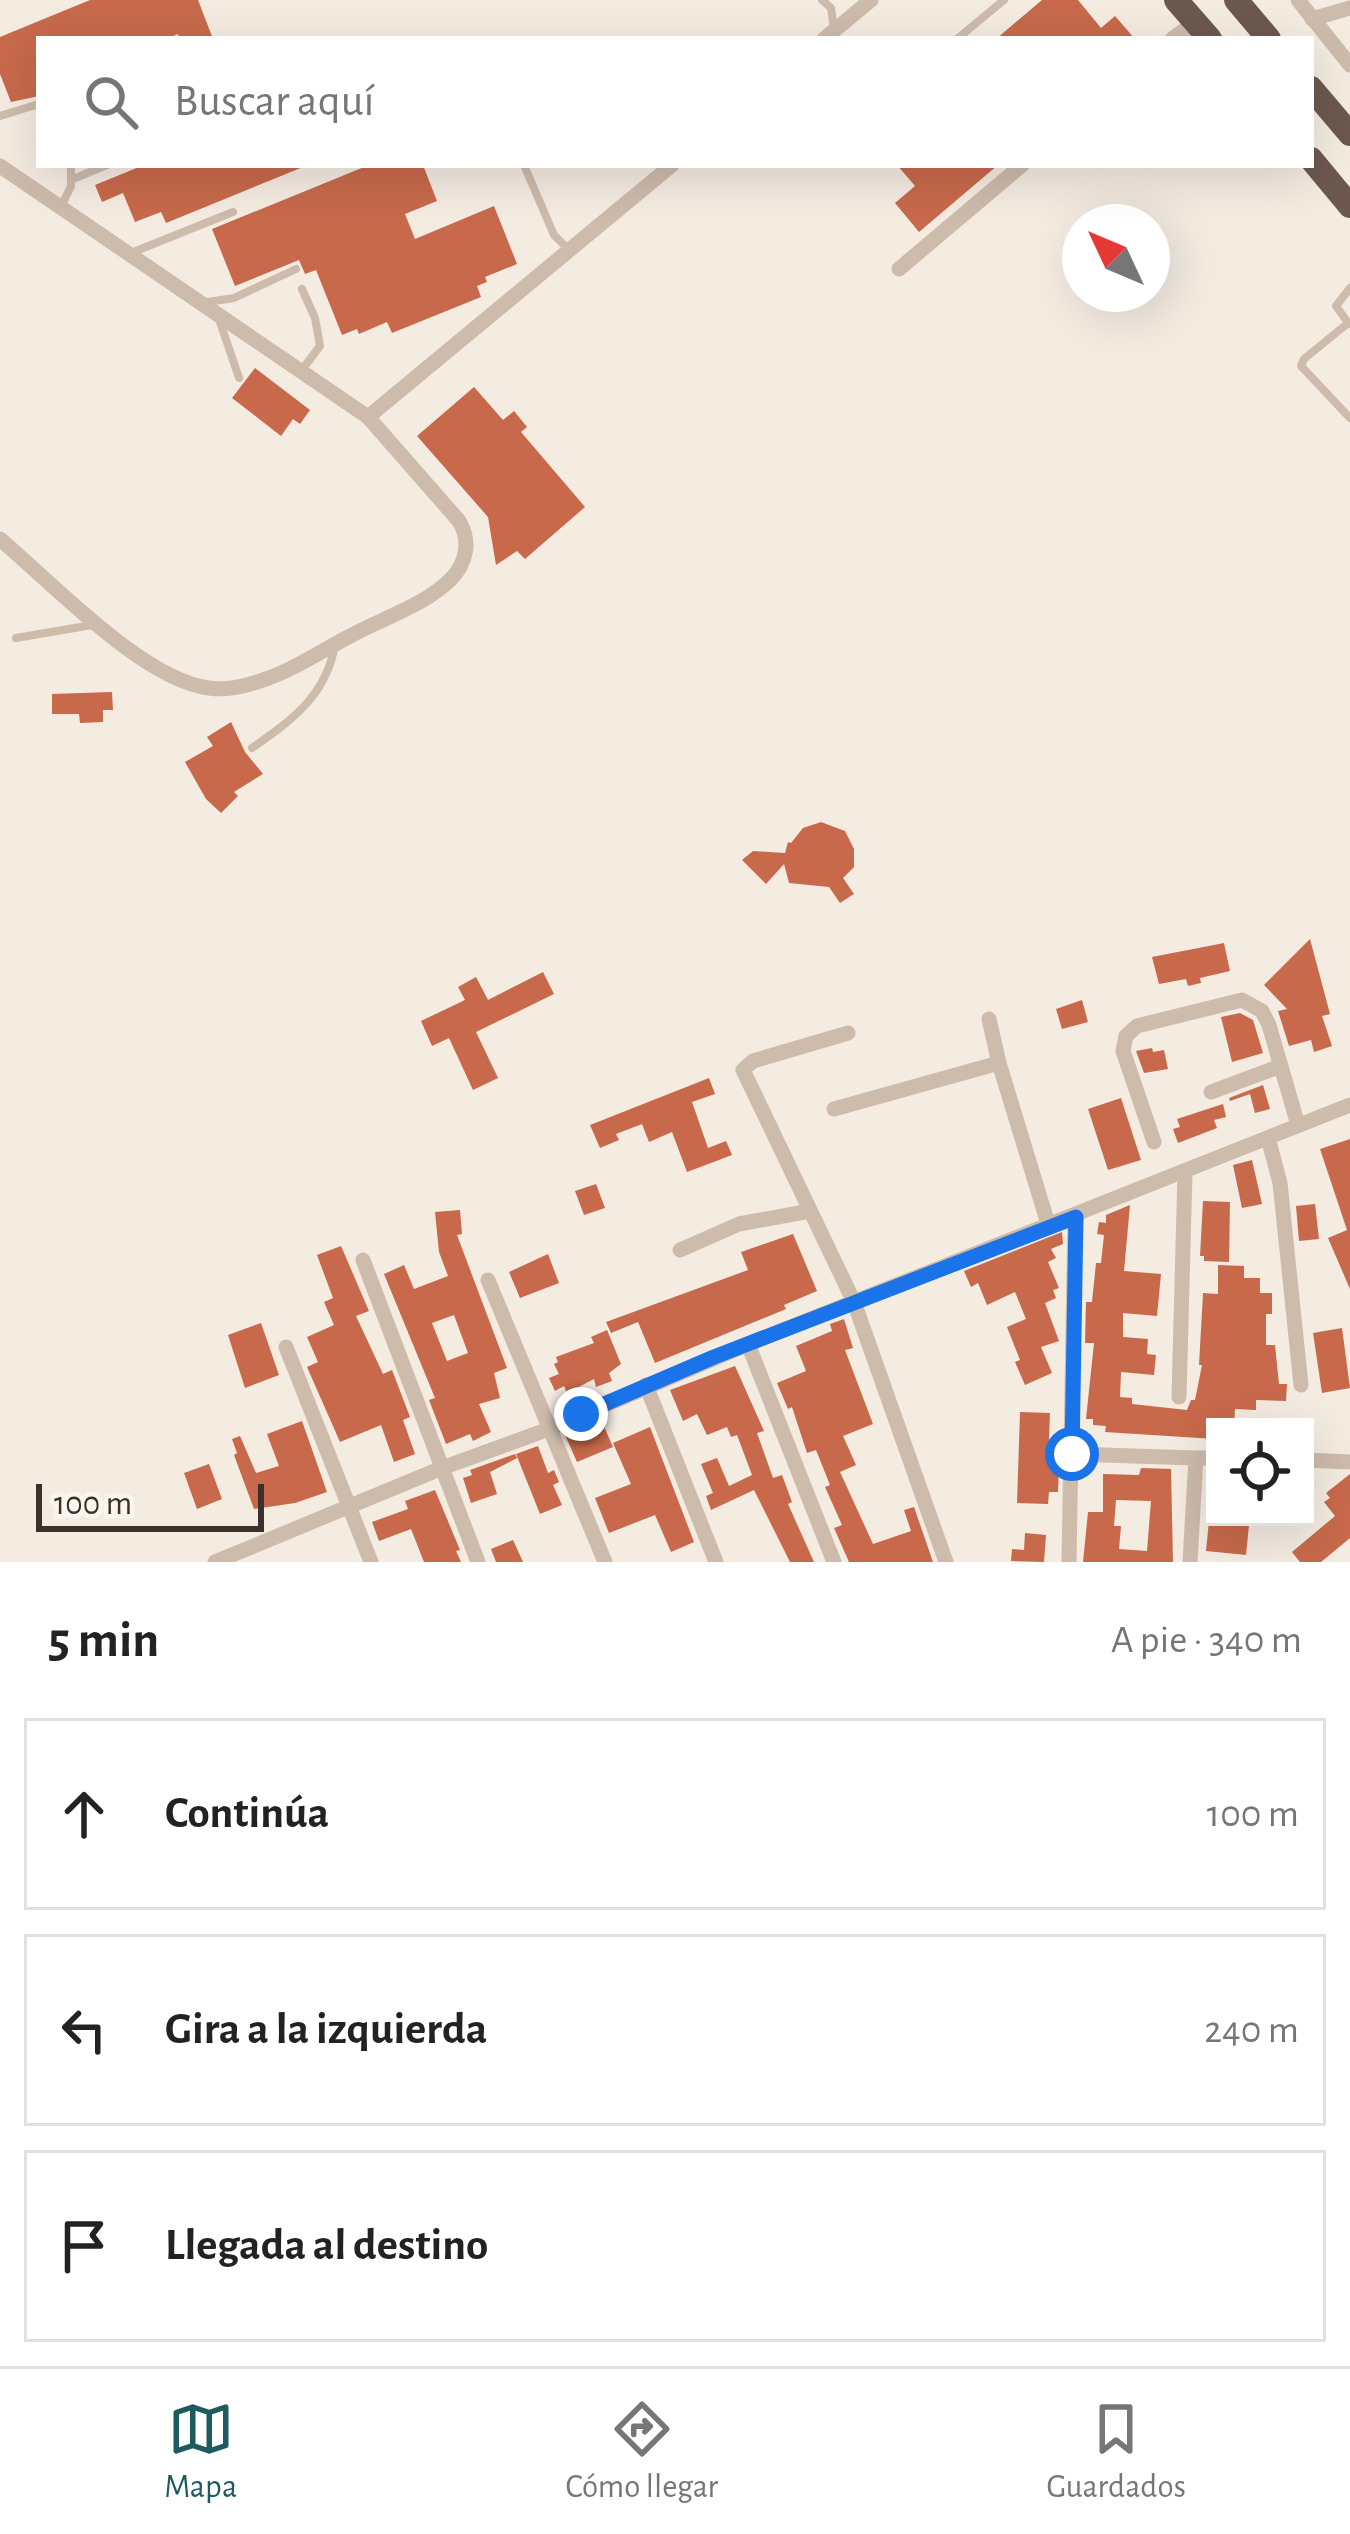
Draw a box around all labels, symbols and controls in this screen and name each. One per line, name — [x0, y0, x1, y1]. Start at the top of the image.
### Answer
search box — [36, 36, 1314, 168]
icon: search — [78, 69, 144, 135]
text: Buscar aquí — [174, 79, 374, 124]
north arrow — [1062, 204, 1170, 312]
route end — [554, 1387, 608, 1441]
map controls — [1206, 1418, 1314, 1526]
button: locate — [1206, 1418, 1314, 1526]
route start — [1045, 1427, 1099, 1481]
scale bar — [36, 1478, 264, 1531]
text: 100 m — [54, 1488, 132, 1521]
text: 5 min — [48, 1615, 159, 1666]
text: A pie · 340 m — [1111, 1621, 1302, 1660]
icon: ahead — [51, 1781, 117, 1847]
text: Continúa — [165, 1791, 329, 1836]
text: 100 m — [1207, 1795, 1299, 1834]
icon: left — [51, 1997, 117, 2063]
text: Gira a la izquierda — [165, 2007, 487, 2052]
text: 240 m — [1204, 2011, 1299, 2050]
icon: arrive — [51, 2213, 117, 2279]
text: Llegada al destino — [165, 2223, 488, 2268]
tab: Mapa — [164, 2396, 237, 2508]
tab: Cómo llegar — [565, 2396, 718, 2508]
tab: Guardados — [1047, 2396, 1186, 2508]

